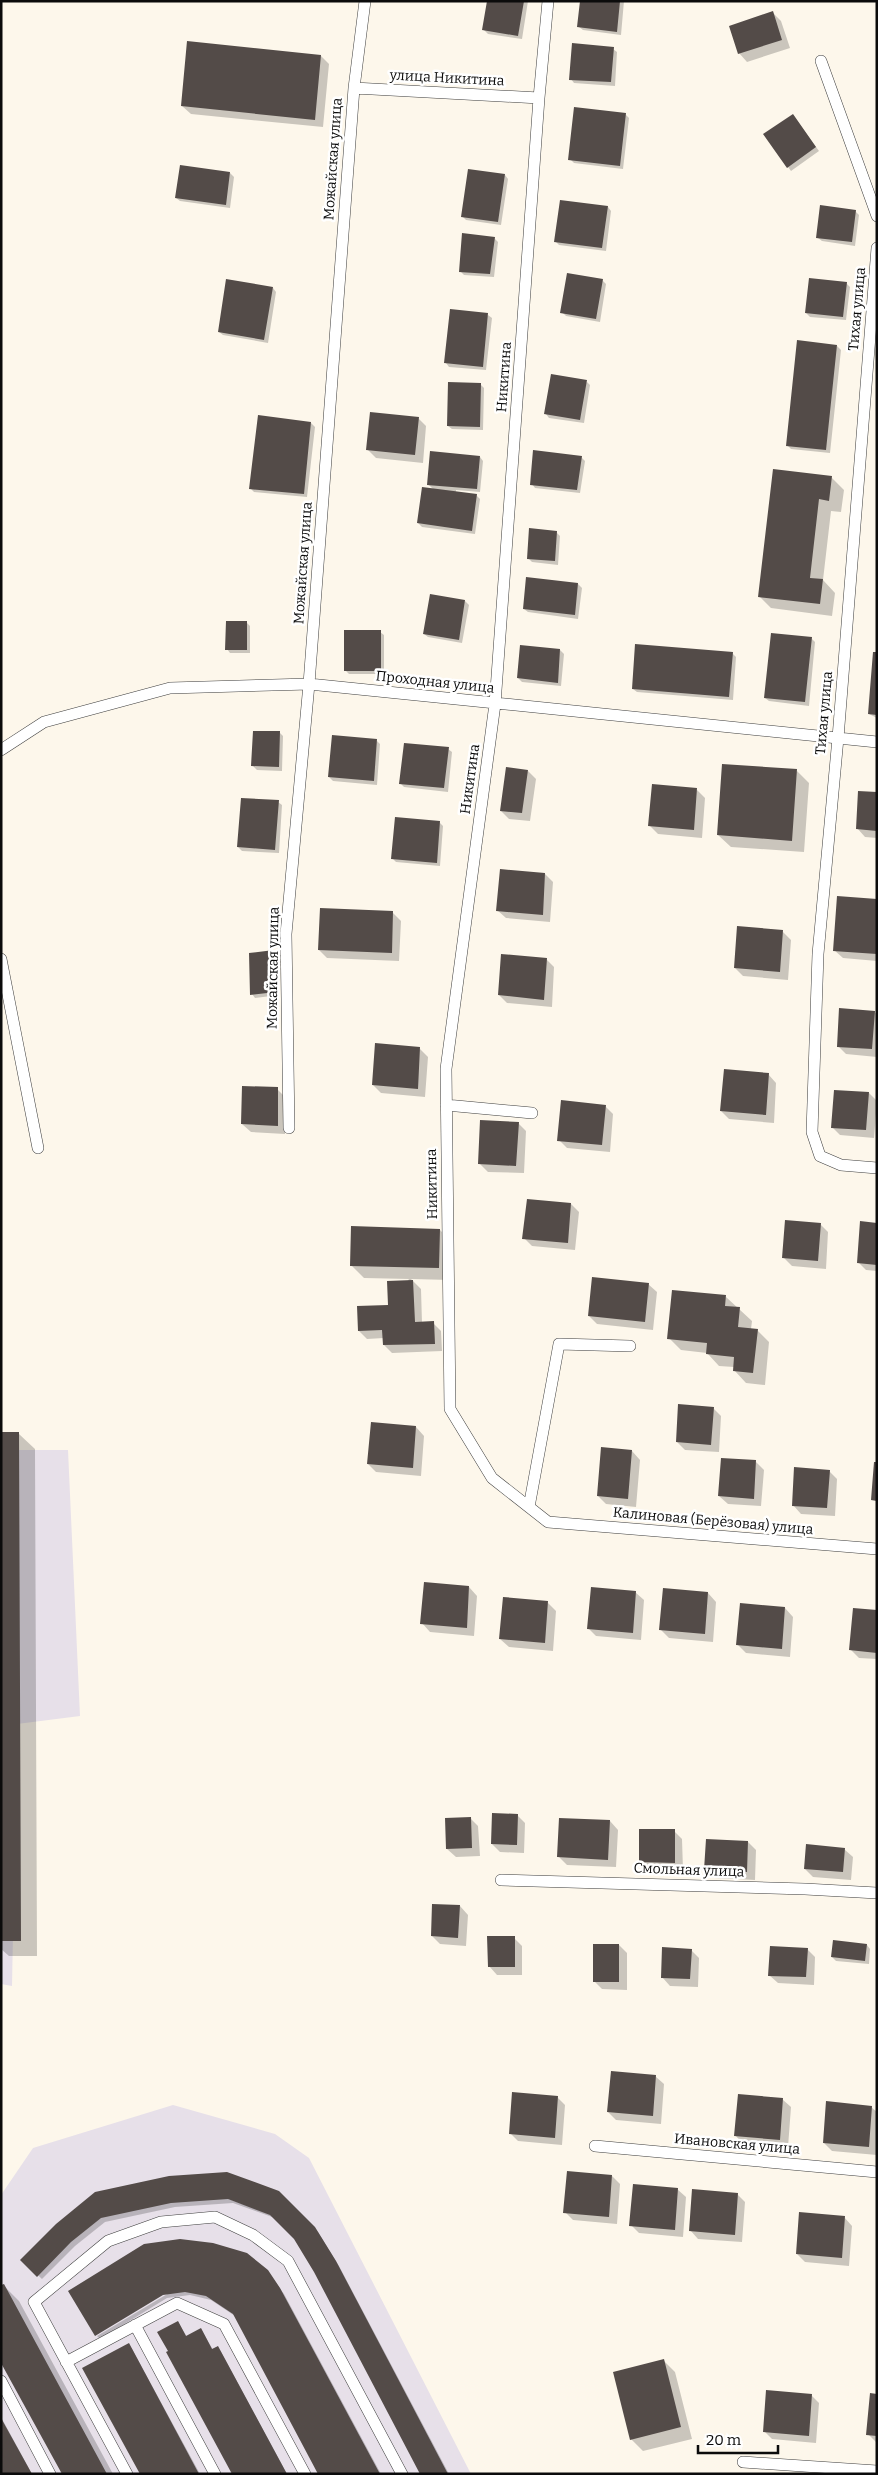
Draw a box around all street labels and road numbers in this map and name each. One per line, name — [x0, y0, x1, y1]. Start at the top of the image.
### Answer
street label: улица Никитина — [388, 66, 505, 90]
street label: Можайская улица — [320, 97, 346, 221]
street label: Тихая улица — [845, 266, 869, 352]
street label: Никитина — [493, 341, 515, 413]
street label: Можайская улица — [290, 501, 316, 625]
street label: Проходная улица — [375, 667, 495, 697]
street label: Тихая улица — [812, 670, 836, 756]
street label: Никитина — [457, 742, 483, 815]
street label: Можайская улица — [263, 906, 283, 1029]
street label: Никитина — [423, 1148, 441, 1220]
street label: Калиновая (Берёзовая) улица — [612, 1504, 814, 1538]
street label: Смольная улица — [633, 1860, 745, 1880]
street label: Ивановская улица — [673, 2130, 801, 2158]

